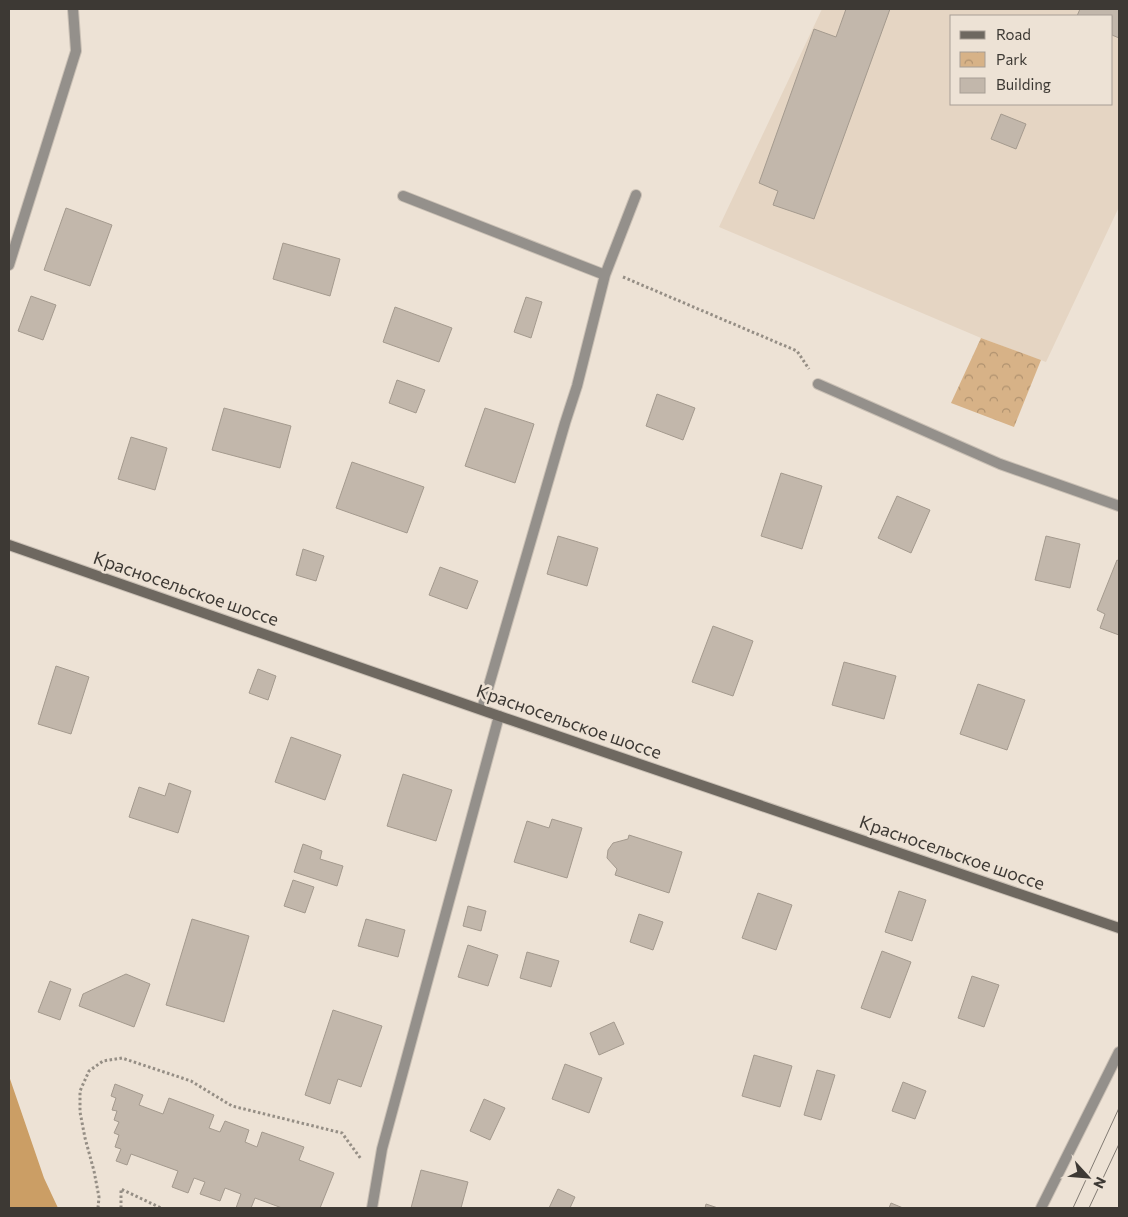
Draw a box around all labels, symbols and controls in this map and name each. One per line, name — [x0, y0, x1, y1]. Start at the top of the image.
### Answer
legend — [950, 15, 1113, 105]
text: Road — [996, 25, 1031, 43]
text: Park — [996, 50, 1027, 68]
text: Building — [996, 75, 1051, 93]
street label: Красносельское шоссе — [91, 546, 282, 630]
street label: Красносельское шоссе — [474, 679, 665, 763]
street label: Красносельское шоссе — [857, 810, 1048, 894]
north arrow — [1063, 1152, 1113, 1202]
text: N — [1090, 1174, 1110, 1191]

